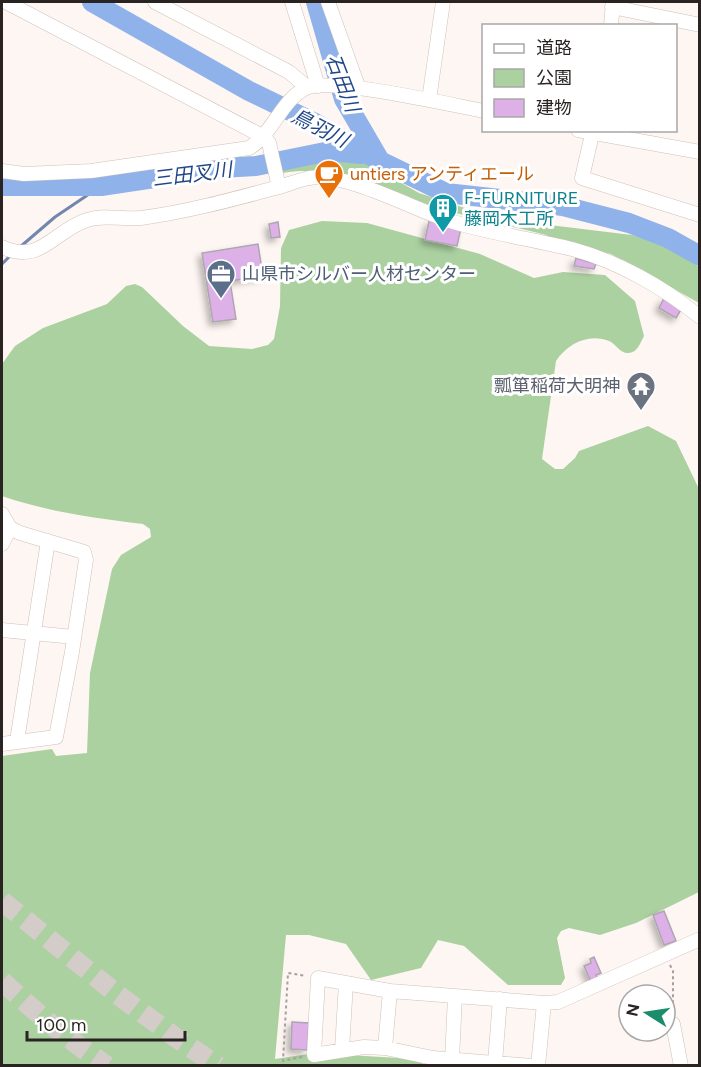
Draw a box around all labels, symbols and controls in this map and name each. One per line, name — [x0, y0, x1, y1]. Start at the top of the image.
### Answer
legend — [482, 24, 677, 132]
text: 道路 — [536, 37, 572, 59]
water label: 石田川 — [321, 51, 366, 117]
text: 公園 — [536, 67, 572, 89]
text: 建物 — [536, 97, 572, 119]
water label: 鳥羽川 — [288, 104, 354, 153]
water label: 三田叉川 — [151, 157, 235, 191]
cafe icon: untiers アンティエール — [313, 158, 345, 200]
place label: untiers アンティエール — [350, 163, 534, 185]
place label: F-FURNITURE 藤岡木工所 — [464, 187, 578, 230]
building icon: F-FURNITURE 藤岡木工所 — [427, 192, 459, 234]
office icon: 山県市シルバー人材センター — [205, 258, 237, 300]
place label: 山県市シルバー人材センター — [242, 263, 476, 285]
temple icon: 瓢箪稲荷大明神 — [625, 370, 657, 412]
place label: 瓢箪稲荷大明神 — [494, 375, 620, 397]
north arrow — [617, 983, 677, 1043]
text: N — [622, 1002, 643, 1018]
scale bar — [27, 1004, 184, 1042]
text: 100 m — [36, 1014, 86, 1036]

